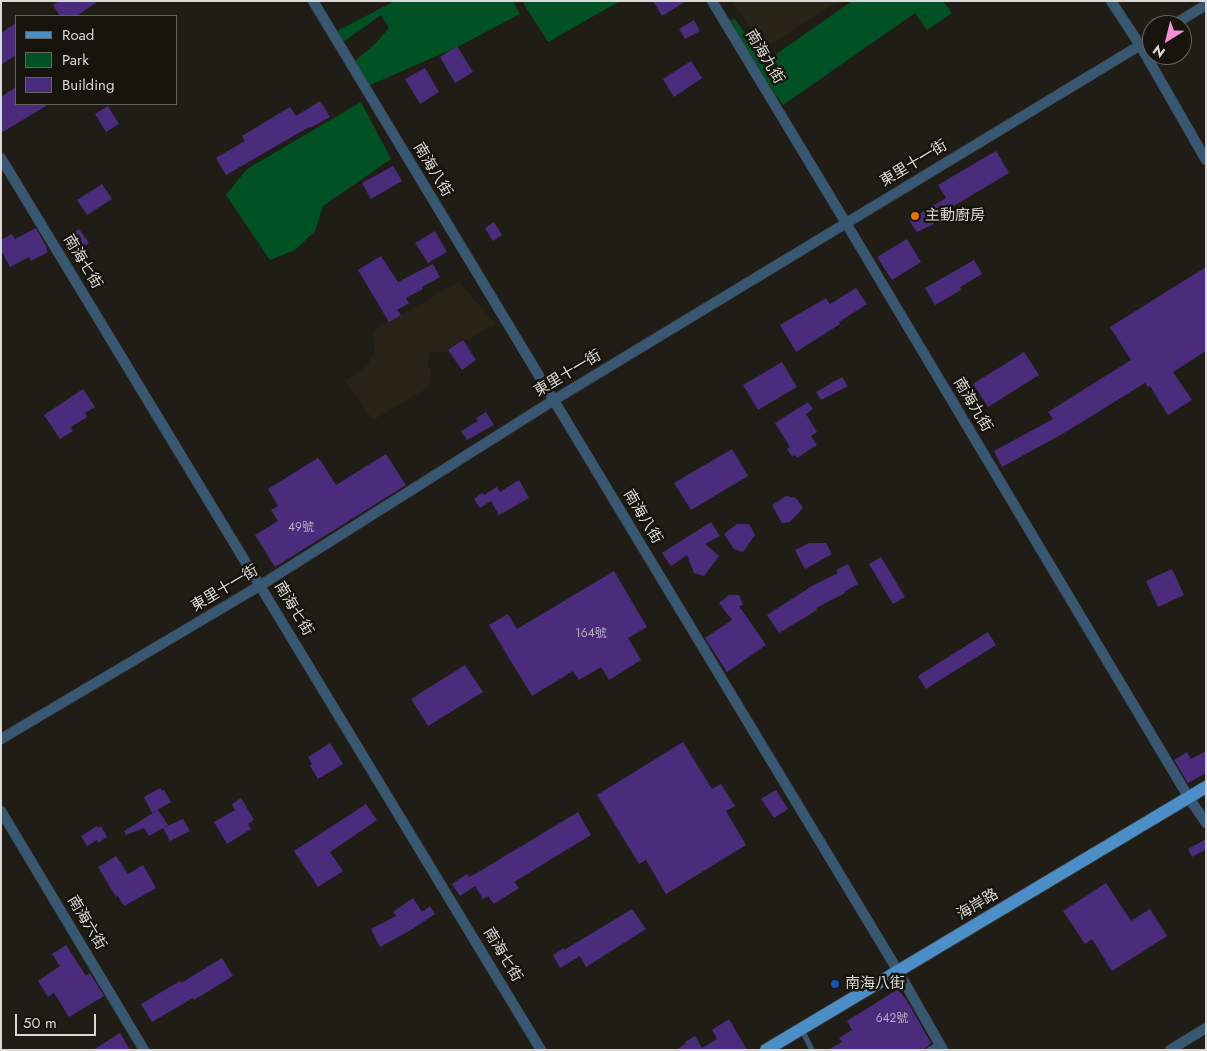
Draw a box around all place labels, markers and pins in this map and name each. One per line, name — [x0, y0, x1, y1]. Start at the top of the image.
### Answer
place label: 主動廚房 — [925, 207, 985, 225]
marker: 主動廚房 — [909, 210, 921, 222]
place label: 南海八街 — [845, 975, 905, 993]
marker: 南海八街 — [829, 978, 841, 990]

